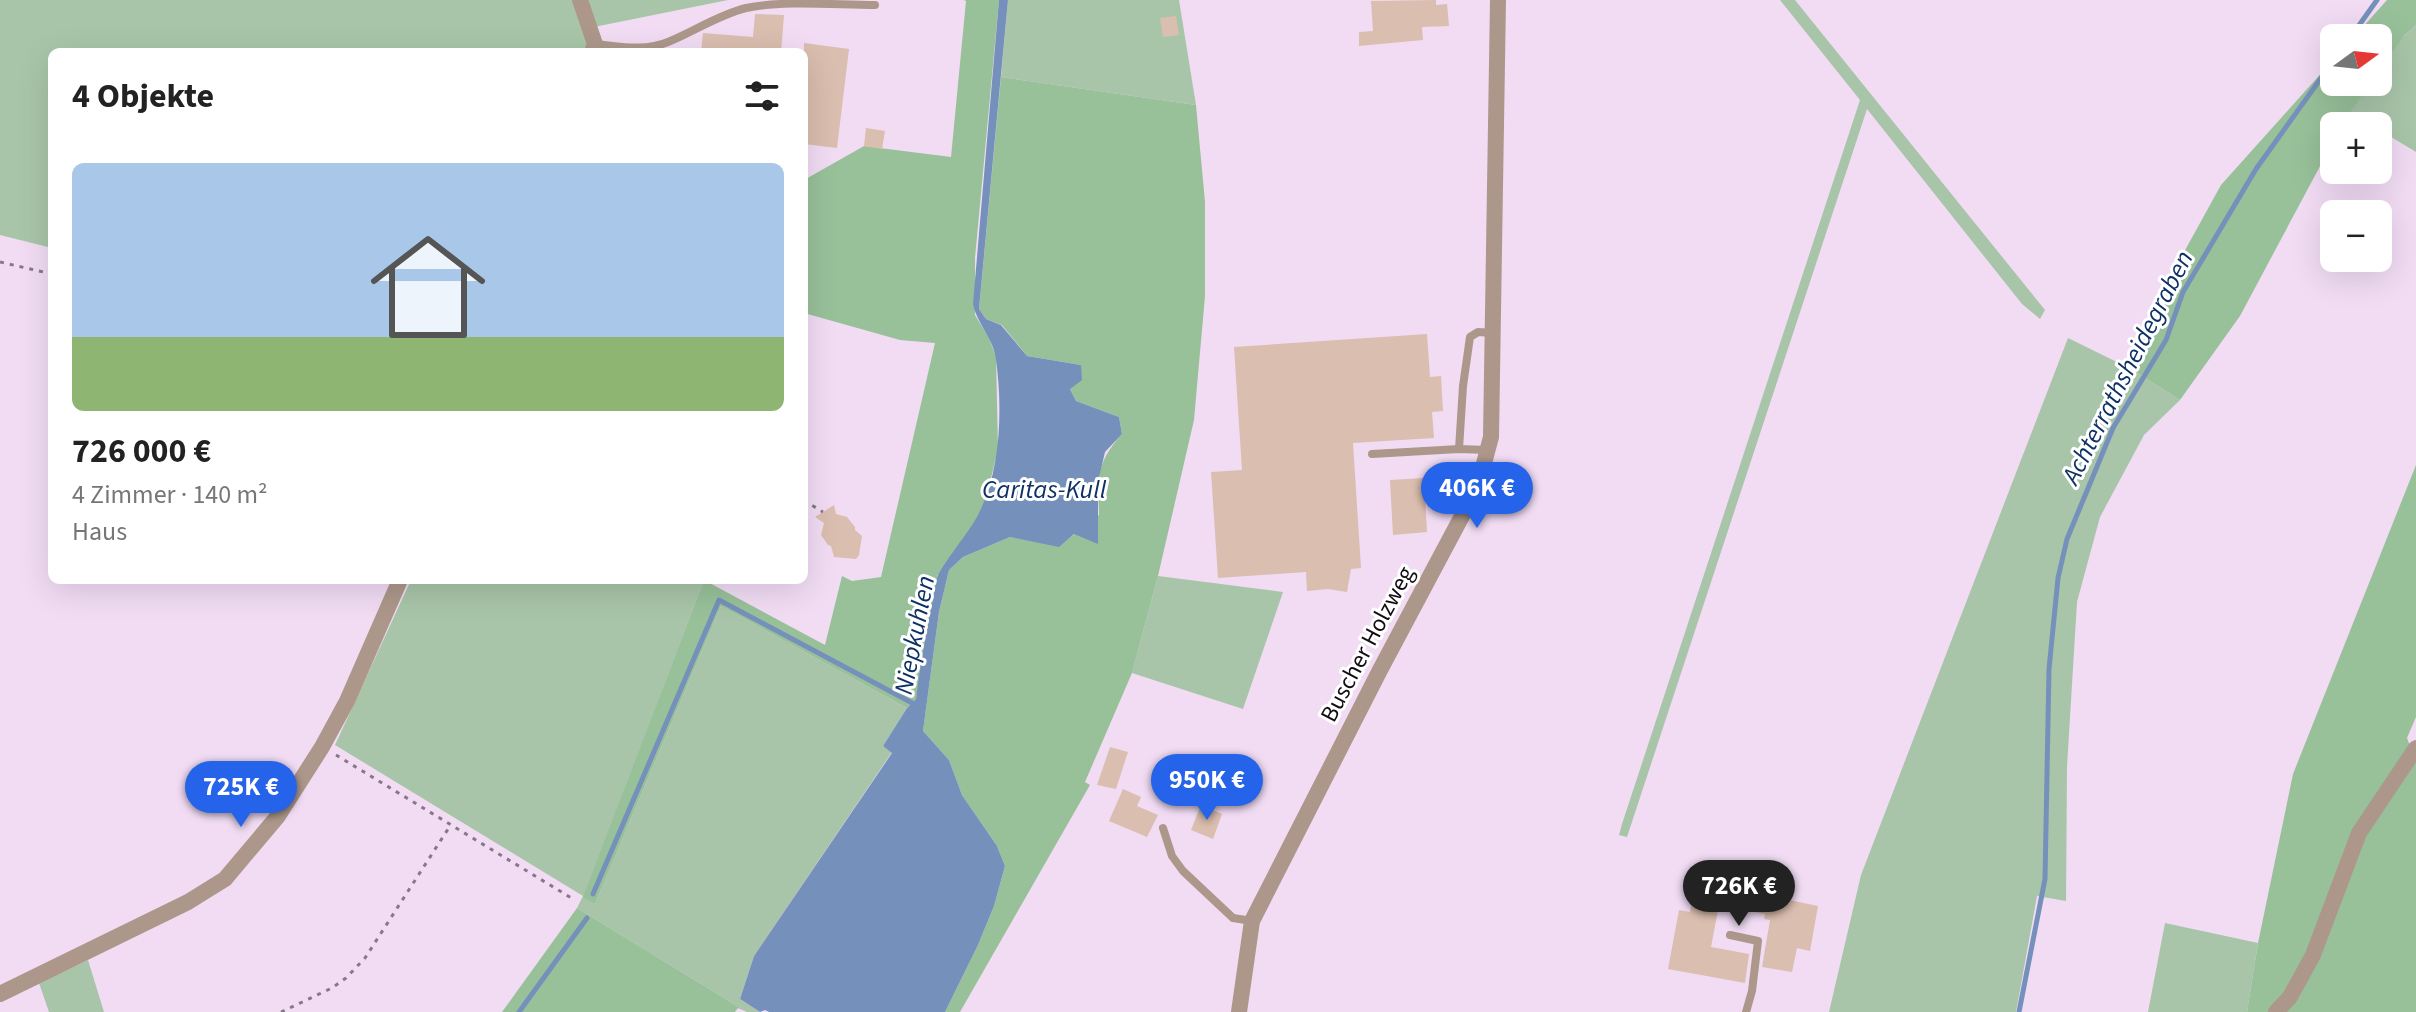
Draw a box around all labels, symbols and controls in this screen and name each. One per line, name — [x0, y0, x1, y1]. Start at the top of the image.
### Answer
north arrow — [2320, 24, 2392, 96]
map controls — [2320, 24, 2392, 272]
text: 4 Objekte — [72, 72, 214, 121]
icon: filters — [740, 74, 784, 118]
button: + — [2320, 112, 2392, 184]
button: − — [2320, 200, 2392, 272]
icon: home — [356, 215, 500, 359]
water label: Achterrathsheidegraben — [2052, 244, 2202, 492]
text: 726 000 € — [72, 427, 211, 476]
pin: 406K € — [1412, 462, 1542, 530]
text: 406K € — [1439, 469, 1515, 506]
water label: Caritas-Kull — [982, 471, 1107, 508]
text: 4 Zimmer · 140 m² — [72, 476, 268, 513]
text: Haus — [72, 513, 127, 550]
street label: Buscher Holzweg — [1312, 560, 1423, 728]
water label: Niepkuhlen — [885, 572, 944, 698]
pin: 950K € — [1142, 754, 1272, 822]
pin: 725K € — [176, 761, 306, 829]
text: 950K € — [1169, 761, 1245, 798]
text: 725K € — [203, 768, 279, 805]
pin: 726K € — [1674, 860, 1804, 928]
text: 726K € — [1701, 867, 1777, 904]

